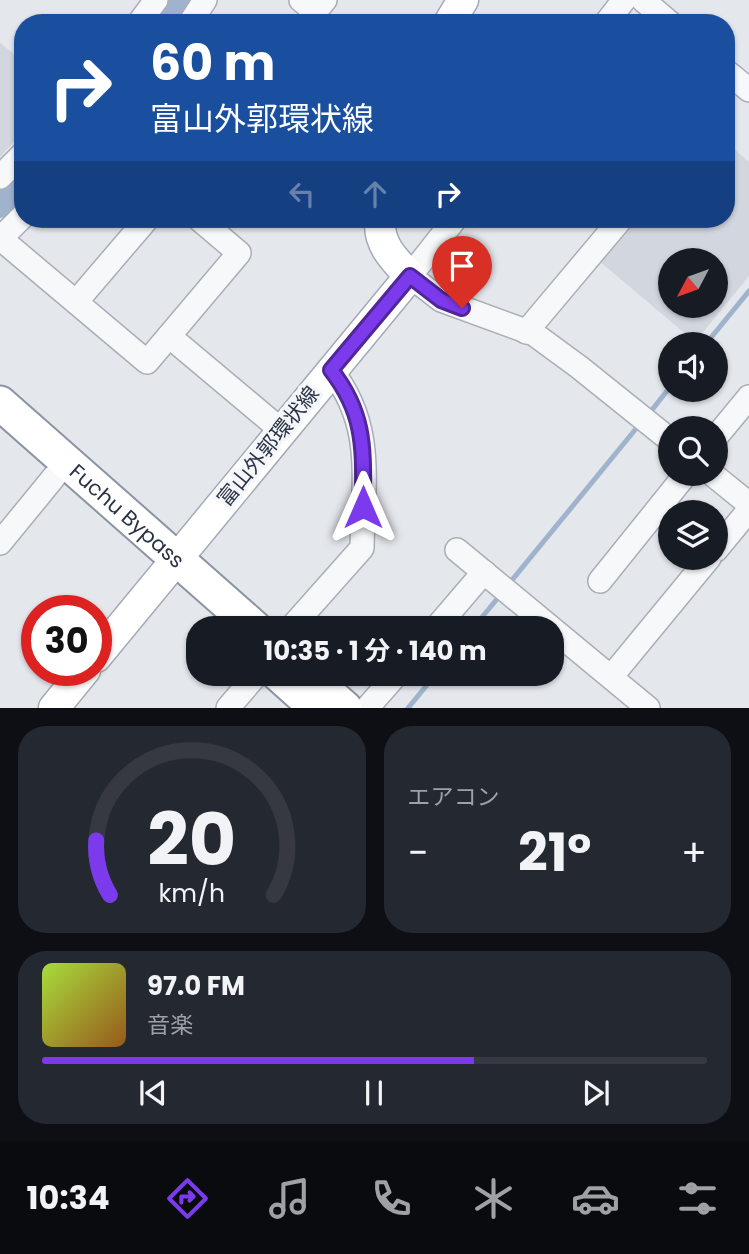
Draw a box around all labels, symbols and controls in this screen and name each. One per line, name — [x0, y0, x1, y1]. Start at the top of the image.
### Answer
text: 60 m — [150, 29, 275, 97]
icon: right — [35, 42, 126, 133]
text: 富山外郭環状線 — [150, 96, 374, 141]
icon: left — [283, 175, 321, 213]
icon: ahead — [356, 175, 394, 213]
icon: right — [429, 175, 467, 213]
pin — [432, 236, 492, 308]
icon: arrive — [443, 247, 481, 285]
north arrow — [658, 248, 728, 318]
map controls — [658, 248, 728, 570]
button: sound — [658, 332, 728, 402]
street label: 富山外郭環状線 — [210, 380, 326, 512]
button: search — [658, 416, 728, 486]
street label: Fuchu Bypass — [64, 457, 191, 574]
position arrow — [326, 470, 400, 544]
button: layers — [658, 500, 728, 570]
speed limit sign: 30 — [21, 595, 112, 686]
text: 10:35 · 1 分 · 140 m — [263, 633, 487, 669]
text: エアコン — [408, 781, 500, 813]
text: 20 — [147, 790, 236, 891]
text: 21° — [518, 816, 591, 889]
text: − — [408, 826, 428, 879]
text: + — [681, 826, 707, 879]
text: km/h — [158, 876, 225, 911]
text: 97.0 FM — [147, 968, 245, 1004]
text: 音楽 — [147, 1009, 193, 1041]
icon: previous — [134, 1074, 172, 1112]
icon: pause — [355, 1074, 393, 1112]
icon: next — [577, 1074, 615, 1112]
icon: directions — [163, 1174, 212, 1223]
icon: music — [265, 1174, 314, 1223]
icon: phone — [367, 1174, 416, 1223]
icon: climate — [469, 1174, 518, 1223]
icon: car — [571, 1174, 620, 1223]
icon: filters — [673, 1174, 722, 1223]
text: 10:34 — [27, 1175, 110, 1220]

